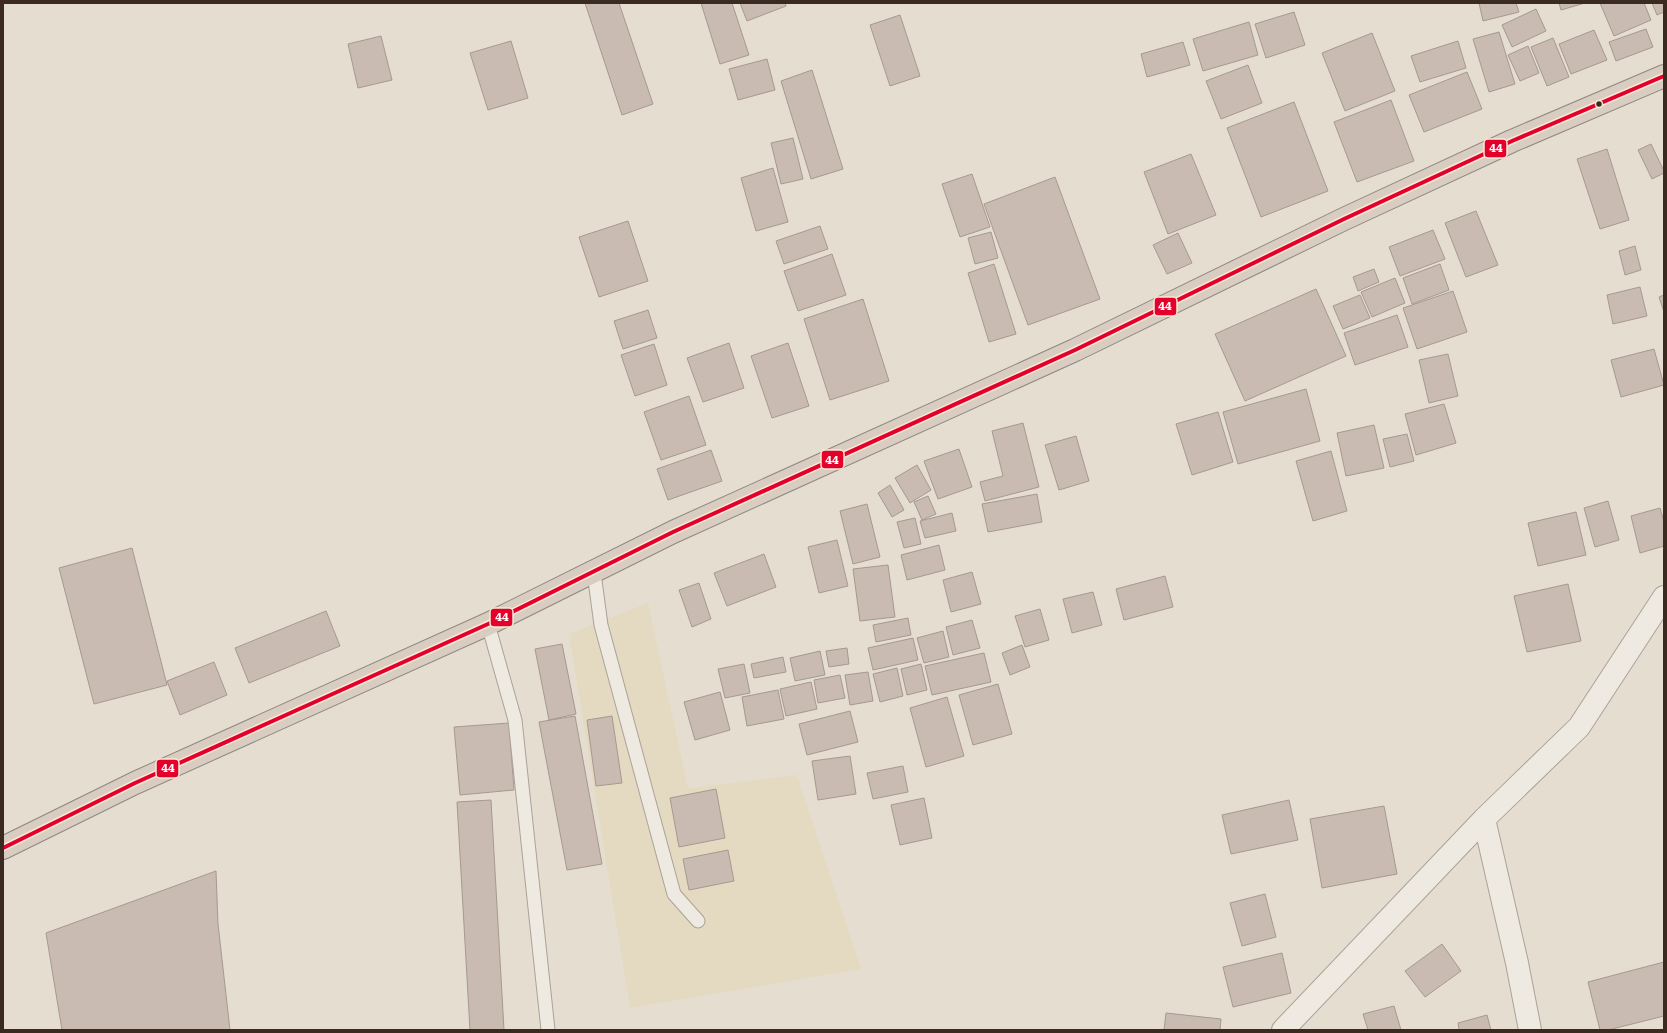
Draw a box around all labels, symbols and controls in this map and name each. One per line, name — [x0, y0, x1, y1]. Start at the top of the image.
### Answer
unlabelled marker — [1594, 99, 1604, 109]
line badge: 44 — [1484, 139, 1507, 158]
text: 44 — [1489, 139, 1503, 155]
line badge: 44 — [1154, 297, 1177, 316]
text: 44 — [1158, 297, 1172, 313]
line badge: 44 — [821, 450, 844, 469]
text: 44 — [825, 451, 839, 467]
line badge: 44 — [490, 608, 513, 627]
text: 44 — [495, 608, 509, 624]
line badge: 44 — [156, 759, 179, 778]
text: 44 — [161, 759, 175, 775]

